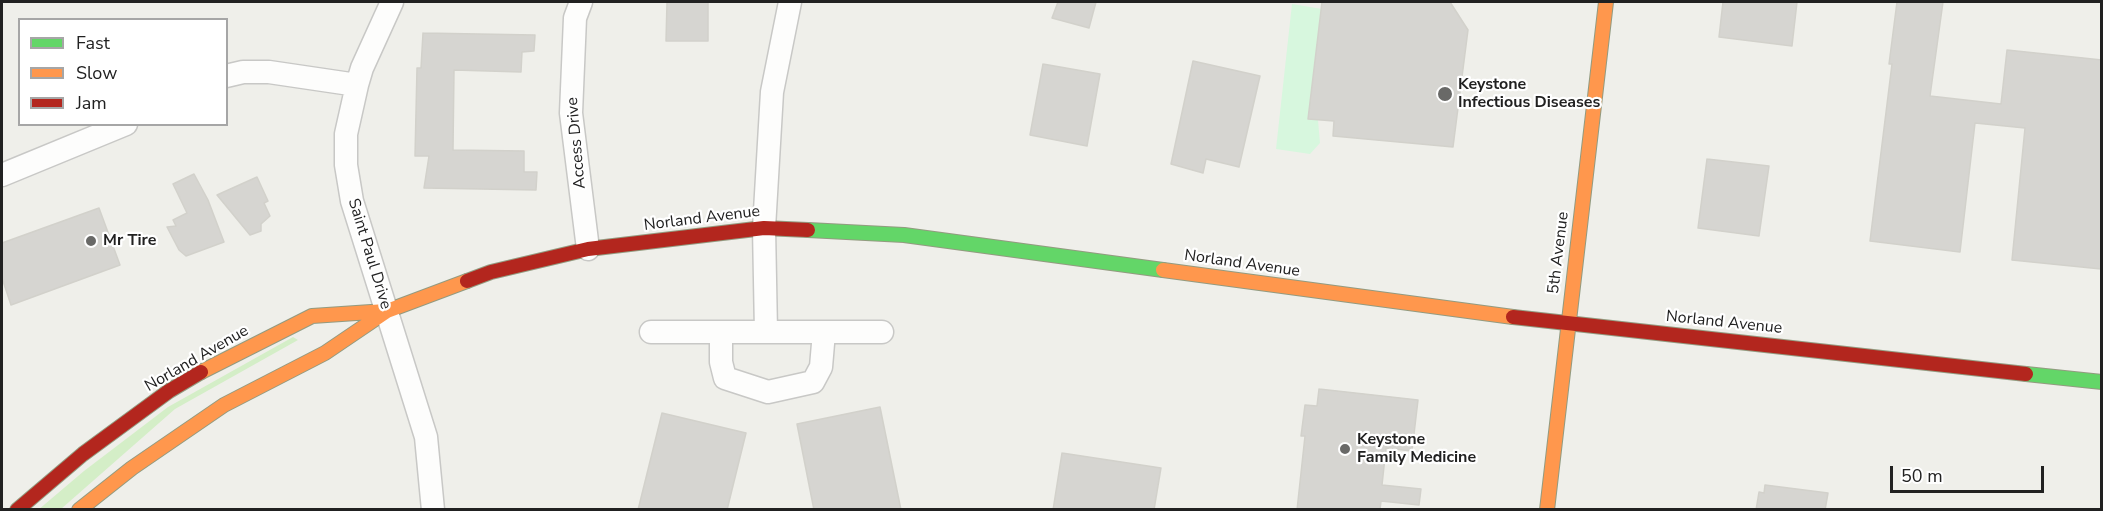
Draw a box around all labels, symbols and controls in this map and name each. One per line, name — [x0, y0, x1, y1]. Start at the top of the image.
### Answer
legend — [18, 18, 228, 126]
text: Fast — [76, 31, 110, 55]
text: Slow — [76, 61, 117, 85]
place label: Keystone Infectious Diseases — [1458, 75, 1600, 113]
marker: Keystone Infectious Diseases — [1436, 85, 1454, 103]
text: Jam — [76, 91, 107, 115]
street label: Access Drive — [563, 96, 591, 190]
street label: Saint Paul Drive — [343, 196, 395, 312]
street label: Norland Avenue — [643, 202, 761, 236]
street label: 5th Avenue — [1544, 211, 1574, 295]
place label: Mr Tire — [103, 231, 156, 251]
marker: Mr Tire — [84, 234, 98, 248]
street label: Norland Avenue — [1183, 246, 1301, 282]
street label: Norland Avenue — [1665, 307, 1783, 339]
street label: Norland Avenue — [142, 322, 252, 396]
place label: Keystone Family Medicine — [1357, 430, 1476, 468]
marker: Keystone Family Medicine — [1338, 442, 1352, 456]
scale bar — [1893, 454, 2048, 492]
text: 50 m — [1901, 464, 1943, 488]

